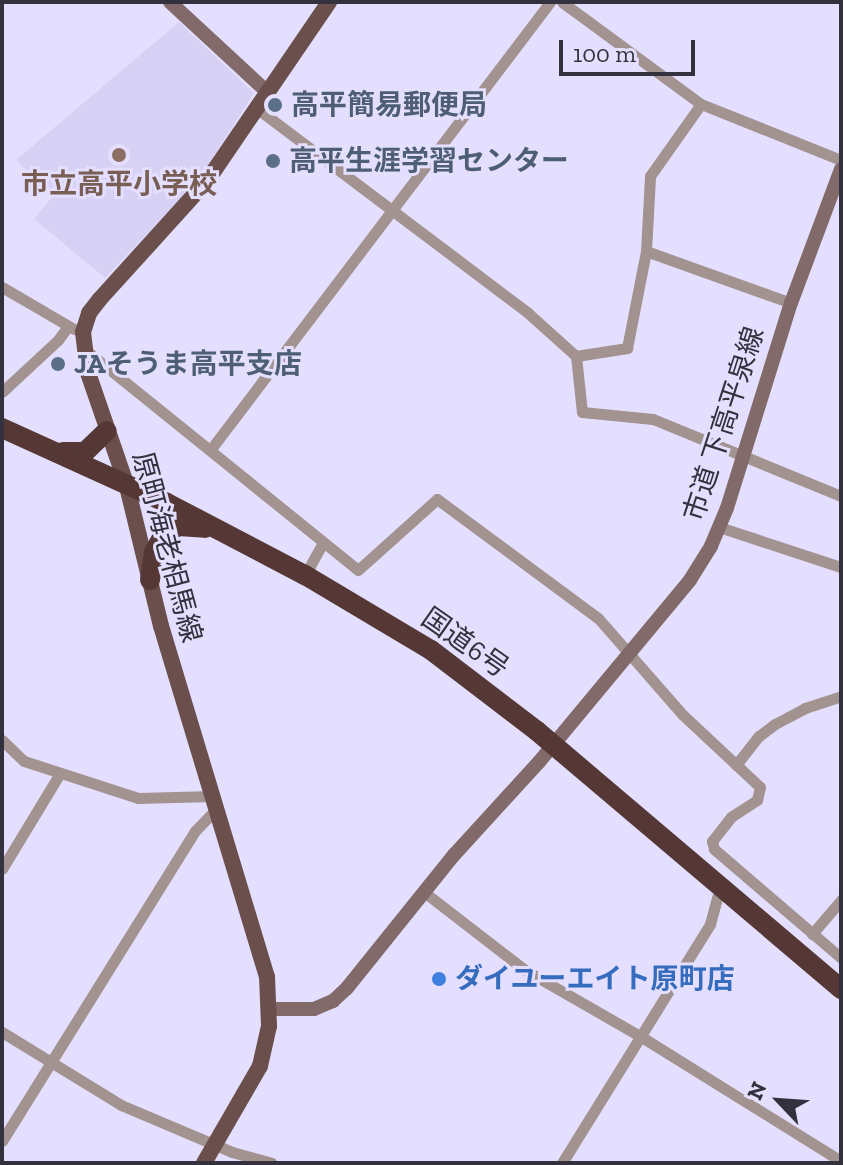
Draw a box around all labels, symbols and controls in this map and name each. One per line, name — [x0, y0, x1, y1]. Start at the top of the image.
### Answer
scale bar — [563, 24, 699, 74]
text: 100 m — [573, 39, 636, 68]
place label: 高平簡易郵便局 — [291, 88, 487, 122]
marker: 高平簡易郵便局 — [266, 96, 284, 114]
place label: 高平生涯学習センター — [289, 144, 569, 178]
marker: 市立高平小学校 — [110, 146, 128, 164]
marker: 高平生涯学習センター — [264, 152, 282, 170]
place label: 市立高平小学校 — [21, 167, 217, 201]
street label: 市道 下高平泉線 — [677, 323, 771, 525]
place label: JAそうま高平支店 — [74, 347, 302, 381]
marker: JAそうま高平支店 — [49, 355, 67, 373]
street label: 原町海老相馬線 — [125, 448, 209, 646]
street label: 国道6号 — [415, 601, 515, 685]
place label: ダイユーエイト原町店 — [455, 962, 735, 996]
marker: ダイユーエイト原町店 — [430, 970, 448, 988]
north arrow — [739, 1061, 819, 1141]
text: N — [741, 1077, 773, 1104]

